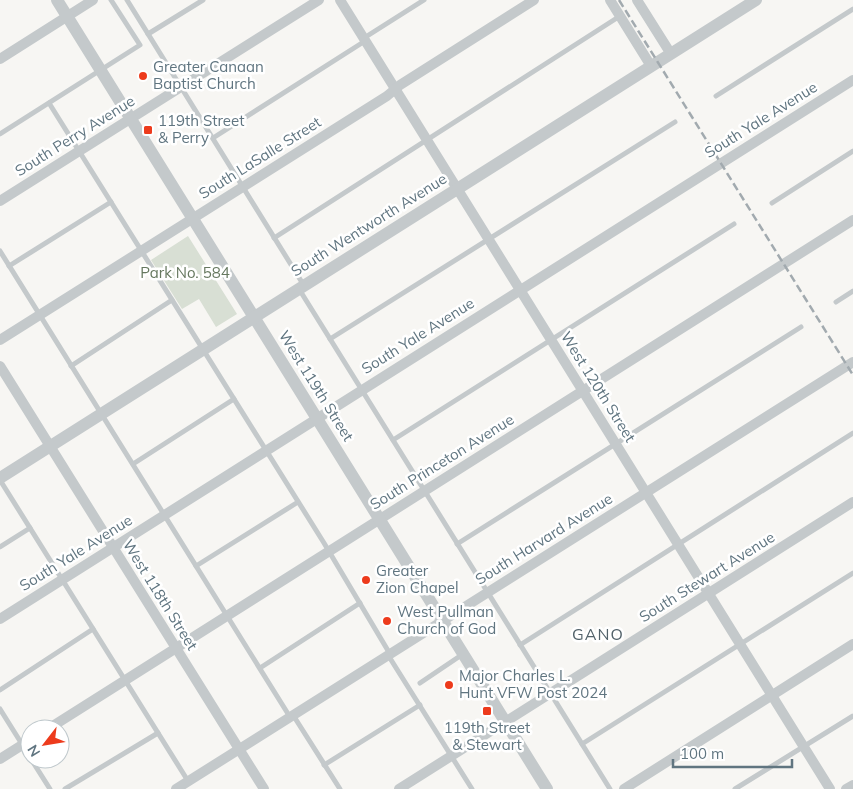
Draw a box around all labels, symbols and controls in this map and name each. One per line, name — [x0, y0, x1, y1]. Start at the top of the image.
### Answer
place label: Greater Canaan Baptist Church — [153, 57, 264, 93]
marker: Greater Canaan Baptist Church — [137, 70, 149, 82]
street label: South Yale Avenue — [701, 77, 821, 162]
street label: South Perry Avenue — [11, 91, 138, 180]
place label: 119th Street & Perry — [158, 111, 244, 147]
street label: South LaSalle Street — [195, 112, 324, 203]
marker: 119th Street & Perry — [142, 124, 154, 136]
street label: South Wentworth Avenue — [287, 169, 450, 280]
park label: Park No. 584 — [140, 263, 230, 282]
street label: South Yale Avenue — [358, 293, 478, 378]
street label: West 119th Street — [275, 327, 358, 445]
street label: West 120th Street — [557, 328, 640, 446]
street label: South Princeton Avenue — [366, 410, 517, 514]
street label: South Harvard Avenue — [472, 489, 616, 589]
street label: South Yale Avenue — [16, 510, 136, 595]
street label: South Stewart Avenue — [635, 527, 778, 626]
street label: West 118th Street — [119, 536, 202, 654]
place label: Greater Zion Chapel — [376, 561, 459, 597]
marker: Greater Zion Chapel — [360, 574, 372, 586]
place label: West Pullman Church of God — [397, 602, 496, 638]
marker: West Pullman Church of God — [381, 615, 393, 627]
district label: GANO — [572, 624, 624, 644]
place label: Major Charles L. Hunt VFW Post 2024 — [459, 666, 607, 702]
marker: Major Charles L. Hunt VFW Post 2024 — [443, 679, 455, 691]
marker: 119th Street & Stewart — [481, 705, 493, 717]
place label: 119th Street & Stewart — [444, 718, 530, 754]
north arrow — [20, 719, 70, 769]
scale bar — [673, 736, 792, 768]
text: N — [23, 742, 44, 760]
text: 100 m — [680, 744, 724, 763]

